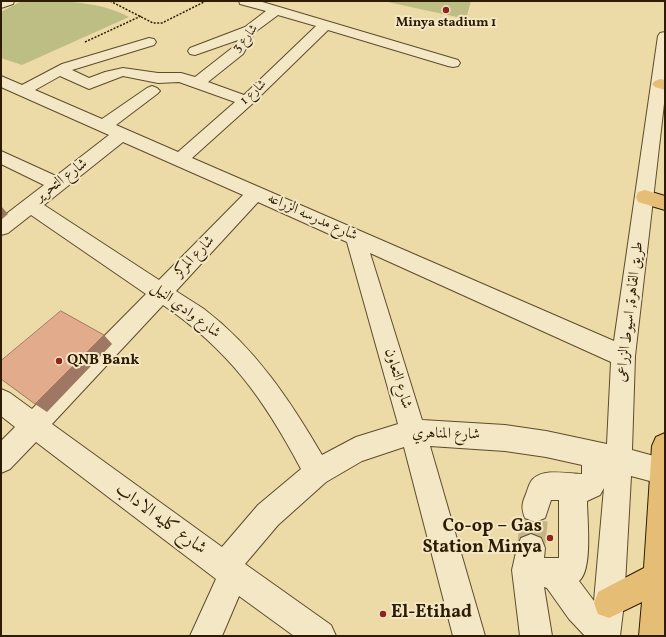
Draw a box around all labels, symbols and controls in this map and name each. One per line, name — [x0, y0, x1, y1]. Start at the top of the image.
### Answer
marker: Minya stadium 1 — [441, 5, 451, 15]
place label: Minya stadium 1 — [396, 16, 496, 32]
street label: شارع 3 — [230, 22, 262, 56]
street label: شارع 1 — [238, 77, 270, 109]
street label: شارع التحرير — [32, 155, 92, 207]
street label: شارع مدرسه الزراعه — [264, 190, 360, 246]
street label: شارع المركز — [171, 232, 219, 282]
street label: طريق القاهرة, اسيوط الزراعى — [613, 241, 649, 383]
street label: شارع وادي النيل — [147, 279, 223, 343]
street label: شارع التعاون — [379, 347, 415, 411]
place label: QNB Bank — [67, 352, 139, 370]
marker: QNB Bank — [54, 356, 64, 366]
street label: شارع المناهري — [412, 425, 480, 445]
street label: شارع كليه الاداب — [110, 480, 210, 560]
place label: Co-op – Gas Station Minya — [423, 517, 542, 560]
marker: Co-op – Gas Station Minya — [545, 533, 555, 543]
place label: El-Etihad — [391, 603, 472, 625]
marker: El-Etihad — [378, 609, 388, 619]

